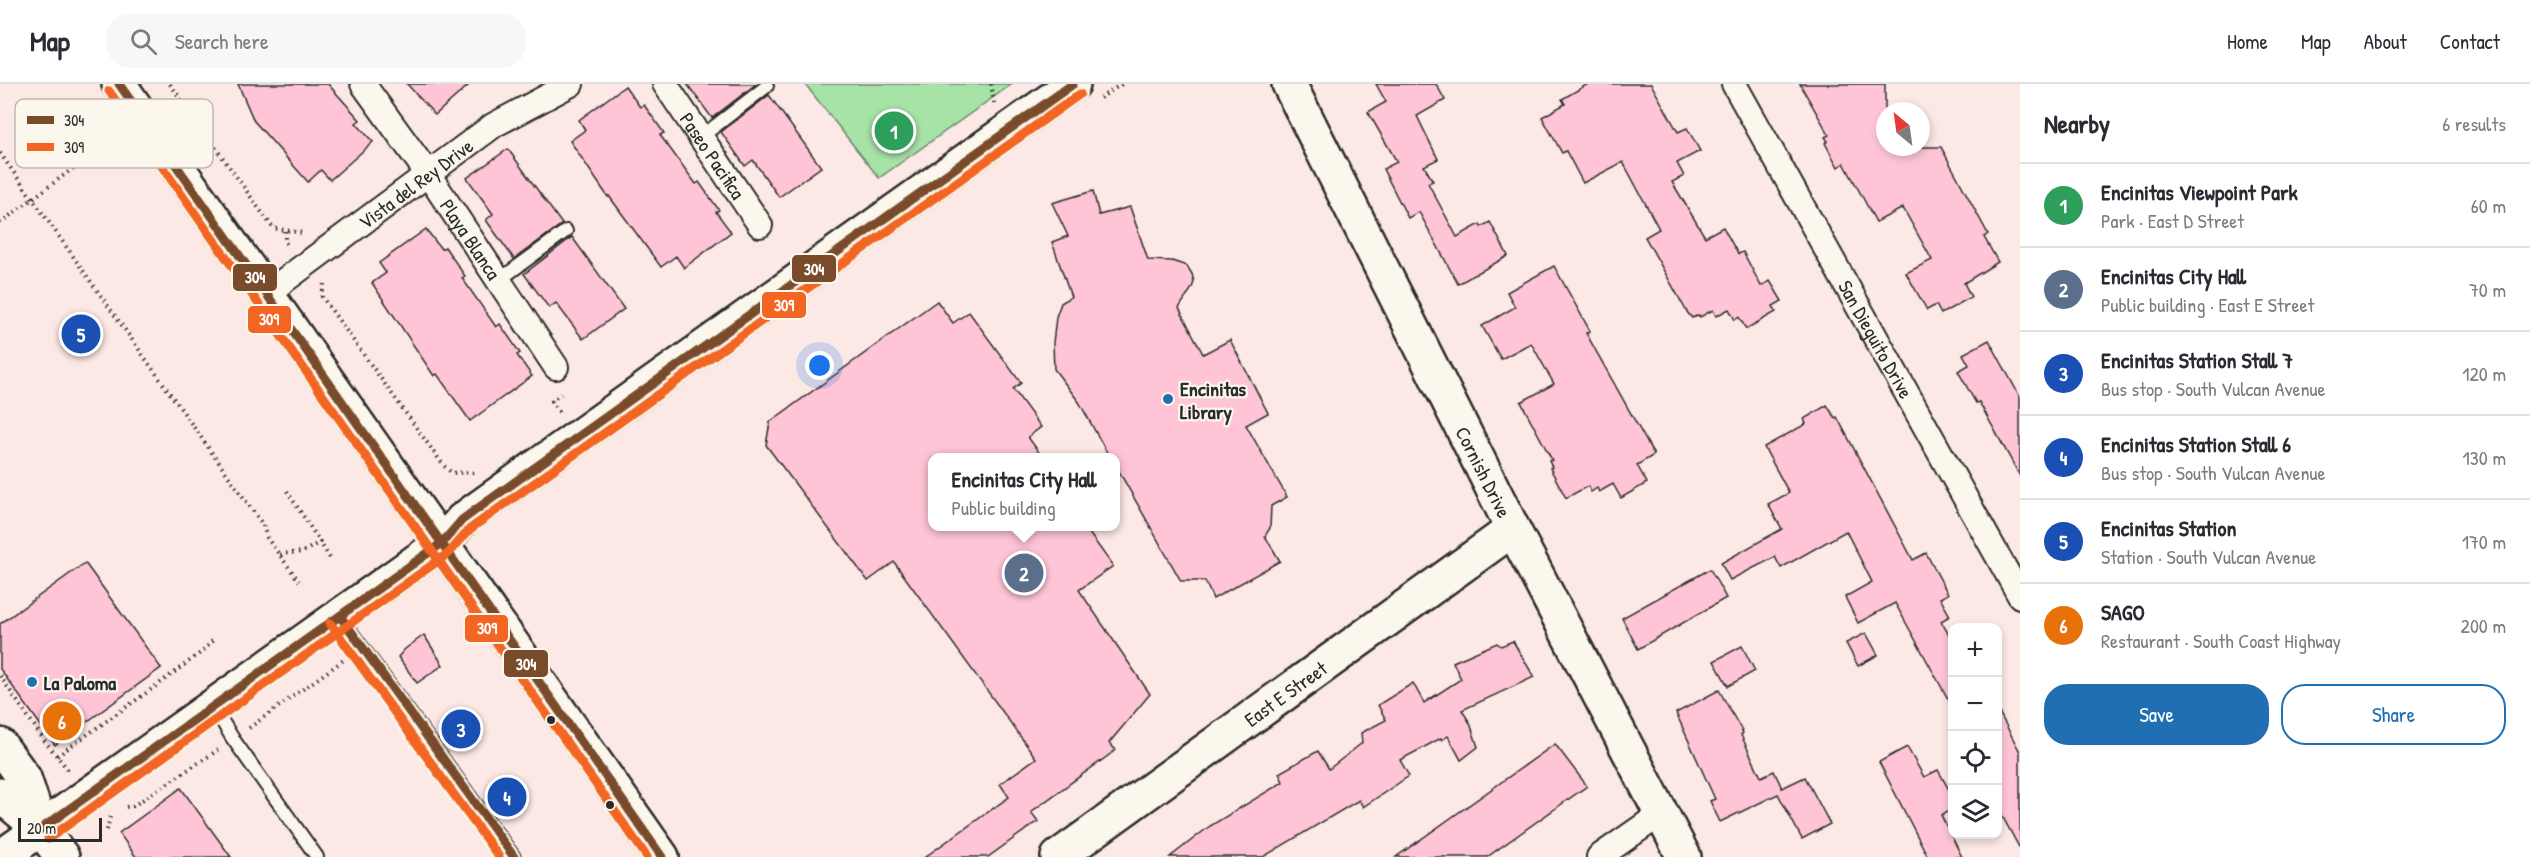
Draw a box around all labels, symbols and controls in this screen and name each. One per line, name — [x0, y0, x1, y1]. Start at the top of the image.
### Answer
search box — [106, 14, 526, 68]
text: Map — [30, 22, 70, 60]
icon: search — [127, 25, 160, 58]
text: Search here — [175, 26, 269, 56]
text: Home — [2227, 27, 2268, 56]
text: Map — [2301, 27, 2331, 56]
text: About — [2364, 27, 2407, 56]
text: Contact — [2440, 27, 2500, 56]
legend — [15, 99, 213, 168]
north arrow — [1876, 102, 1930, 156]
text: Nearby — [2044, 106, 2110, 141]
street label: Paseo Pacifica — [674, 107, 752, 204]
pin: 1 — [874, 108, 914, 154]
text: 304 — [64, 109, 84, 131]
text: 6 results — [2442, 110, 2506, 137]
street label: Vista del Rey Drive — [353, 132, 478, 235]
text: 309 — [64, 136, 84, 158]
text: Encinitas Viewpoint Park — [2101, 177, 2298, 207]
text: 1 — [2060, 192, 2067, 219]
text: 60 m — [2471, 192, 2506, 219]
street label: Playa Blanca — [435, 193, 508, 285]
text: Park · East D Street — [2101, 207, 2244, 234]
line badge: 304 — [791, 254, 837, 283]
text: 304 — [804, 258, 824, 280]
text: Encinitas City Hall — [2101, 261, 2246, 291]
line badge: 304 — [232, 263, 278, 292]
text: 304 — [245, 266, 265, 288]
street label: San Dieguito Drive — [1833, 275, 1920, 403]
text: 2 — [2059, 276, 2068, 303]
text: 70 m — [2469, 276, 2506, 303]
line badge: 309 — [761, 291, 807, 319]
text: Public building · East E Street — [2101, 291, 2314, 318]
text: 309 — [774, 294, 794, 316]
line badge: 309 — [247, 305, 292, 334]
text: 309 — [259, 308, 279, 330]
pin: 5 — [62, 312, 100, 356]
text: Encinitas Station Stall 7 — [2101, 345, 2293, 375]
your location — [805, 351, 834, 380]
text: 3 — [2059, 360, 2068, 387]
text: 120 m — [2462, 360, 2506, 387]
place label: Encinitas Library — [1180, 375, 1246, 426]
text: Bus stop · South Vulcan Avenue — [2101, 375, 2325, 402]
marker: Encinitas Library — [1161, 392, 1175, 406]
street label: Cornish Drive — [1450, 422, 1518, 522]
text: Encinitas Station Stall 6 — [2101, 429, 2291, 459]
text: 4 — [2060, 444, 2067, 471]
text: 130 m — [2463, 444, 2506, 471]
popup — [928, 453, 1120, 531]
text: Bus stop · South Vulcan Avenue — [2101, 459, 2325, 486]
text: Encinitas City Hall — [951, 464, 1097, 494]
text: Public building — [951, 494, 1056, 521]
text: Encinitas Station — [2101, 513, 2236, 543]
text: 5 — [2059, 528, 2068, 555]
text: 170 m — [2462, 528, 2506, 555]
text: Station · South Vulcan Avenue — [2101, 543, 2316, 570]
pin: 2 — [1004, 550, 1044, 596]
text: SAGO — [2101, 597, 2145, 627]
text: 6 — [2060, 612, 2067, 639]
text: 200 m — [2461, 612, 2506, 639]
line badge: 309 — [464, 614, 509, 643]
text: 309 — [477, 617, 497, 639]
map controls — [1948, 623, 2002, 839]
button: + — [1948, 623, 2002, 677]
text: Restaurant · South Coast Highway — [2101, 627, 2341, 654]
line badge: 304 — [503, 649, 549, 678]
text: 304 — [516, 653, 536, 675]
street label: East E Street — [1238, 654, 1333, 732]
place label: La Paloma — [44, 669, 116, 696]
marker: La Paloma — [25, 675, 39, 689]
button: − — [1948, 677, 2002, 731]
button: Save — [2044, 684, 2269, 745]
button: Share — [2281, 684, 2506, 745]
pin: 6 — [42, 698, 82, 744]
pin: 3 — [442, 706, 480, 752]
unlabelled marker — [545, 714, 557, 726]
button: locate — [1948, 731, 2002, 785]
pin: 4 — [488, 774, 526, 820]
button: layers — [1948, 785, 2002, 839]
unlabelled marker — [604, 799, 616, 811]
scale bar — [18, 815, 102, 842]
text: 20 m — [27, 817, 56, 839]

